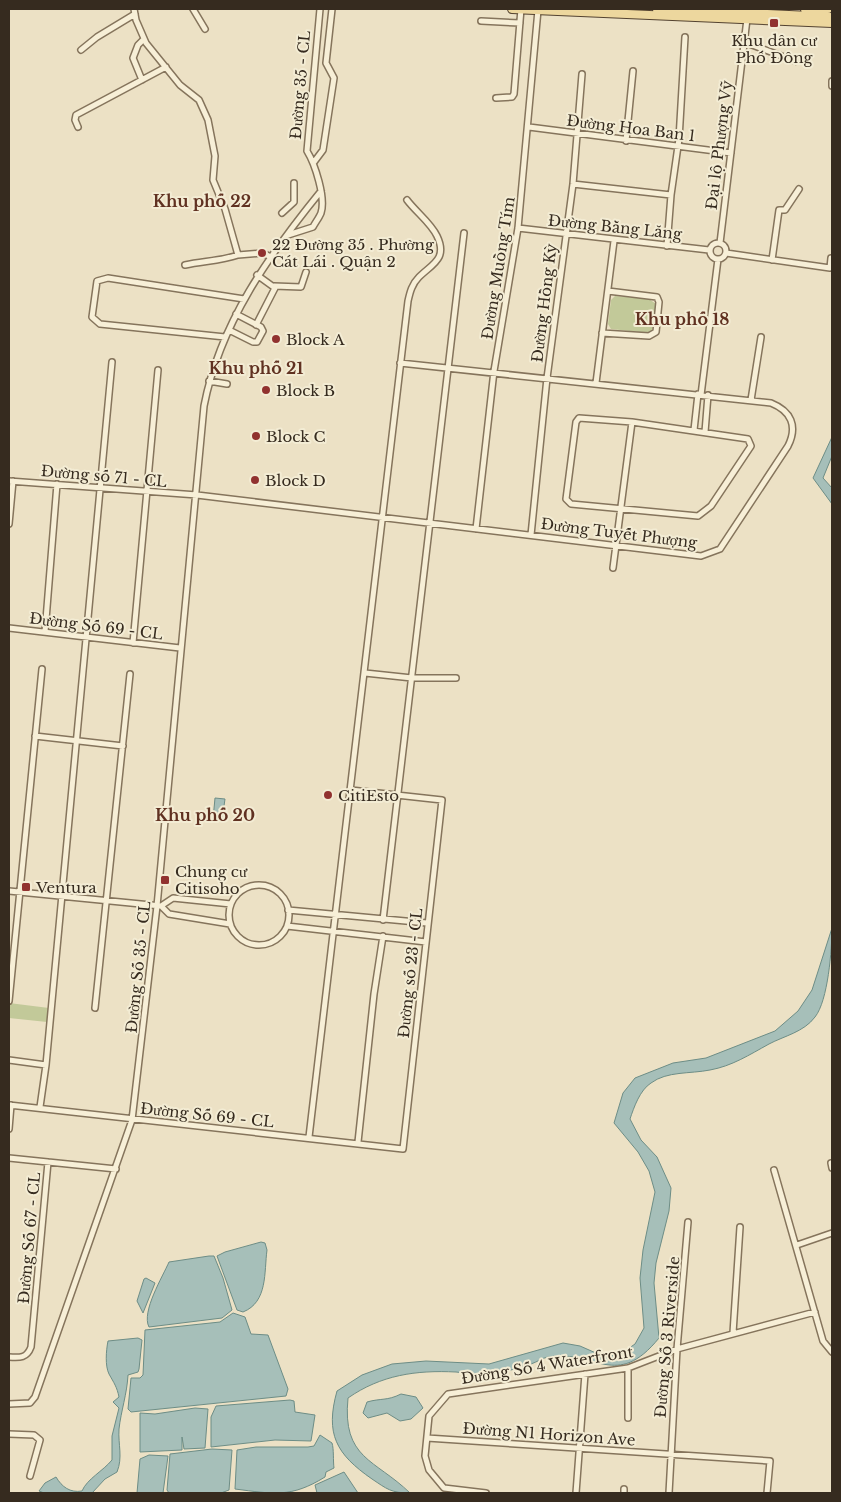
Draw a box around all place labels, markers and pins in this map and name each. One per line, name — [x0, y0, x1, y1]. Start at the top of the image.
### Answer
marker: Khu dân cư Phố Đông — [768, 17, 780, 29]
place label: Khu dân cư Phố Đông — [731, 31, 818, 67]
place label: 22 Đường 35 . Phường Cát Lái . Quận 2 — [272, 235, 435, 271]
marker: 22 Đường 35 . Phường Cát Lái . Quận 2 — [256, 247, 268, 259]
place label: Block A — [286, 330, 345, 349]
marker: Block A — [270, 333, 282, 345]
place label: Block B — [276, 381, 335, 400]
marker: Block B — [260, 384, 272, 396]
place label: Block C — [266, 427, 326, 446]
marker: Block C — [250, 430, 262, 442]
place label: Block D — [265, 471, 326, 490]
marker: Block D — [249, 474, 261, 486]
place label: CitiEsto — [338, 786, 399, 805]
marker: CitiEsto — [322, 789, 334, 801]
place label: Chung cư Citisoho — [175, 862, 248, 898]
marker: Chung cư Citisoho — [159, 874, 171, 886]
place label: Ventura — [35, 878, 97, 897]
marker: Ventura — [20, 881, 32, 893]

